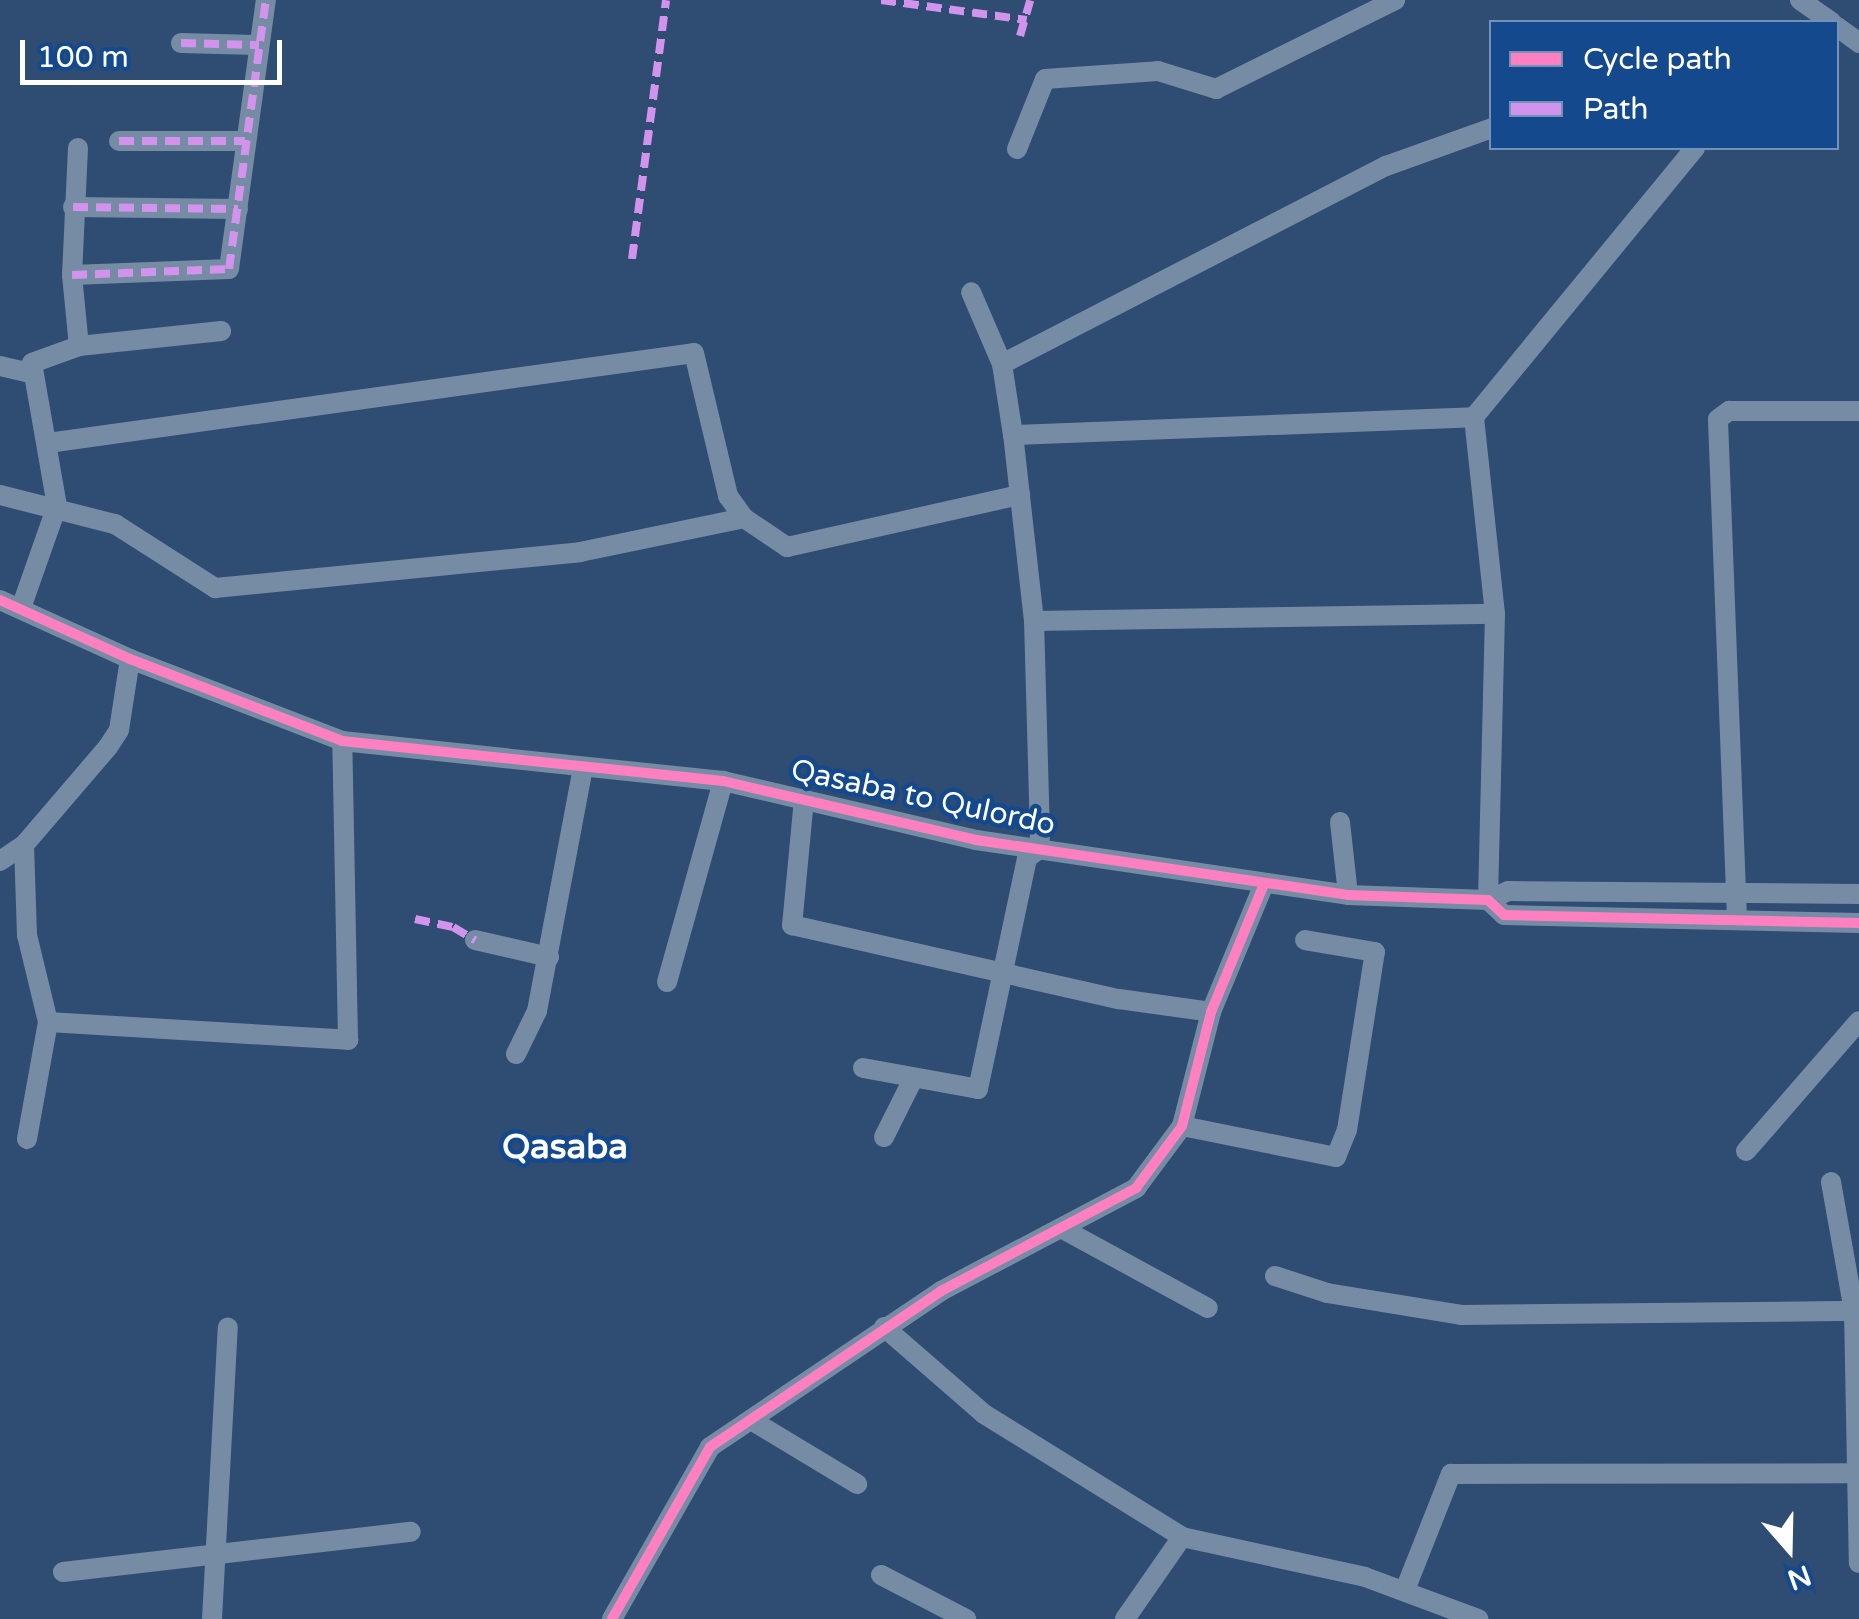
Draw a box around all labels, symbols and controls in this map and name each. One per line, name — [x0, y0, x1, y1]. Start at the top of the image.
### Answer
scale bar — [25, 20, 288, 82]
legend — [1489, 20, 1839, 150]
text: 100 m — [37, 39, 129, 76]
text: Cycle path — [1583, 41, 1732, 78]
text: Path — [1583, 91, 1649, 128]
street label: Qasaba to Qulordo — [788, 752, 1058, 844]
district label: Qasaba — [502, 1126, 628, 1168]
north arrow — [1739, 1499, 1839, 1599]
text: N — [1783, 1557, 1816, 1597]

